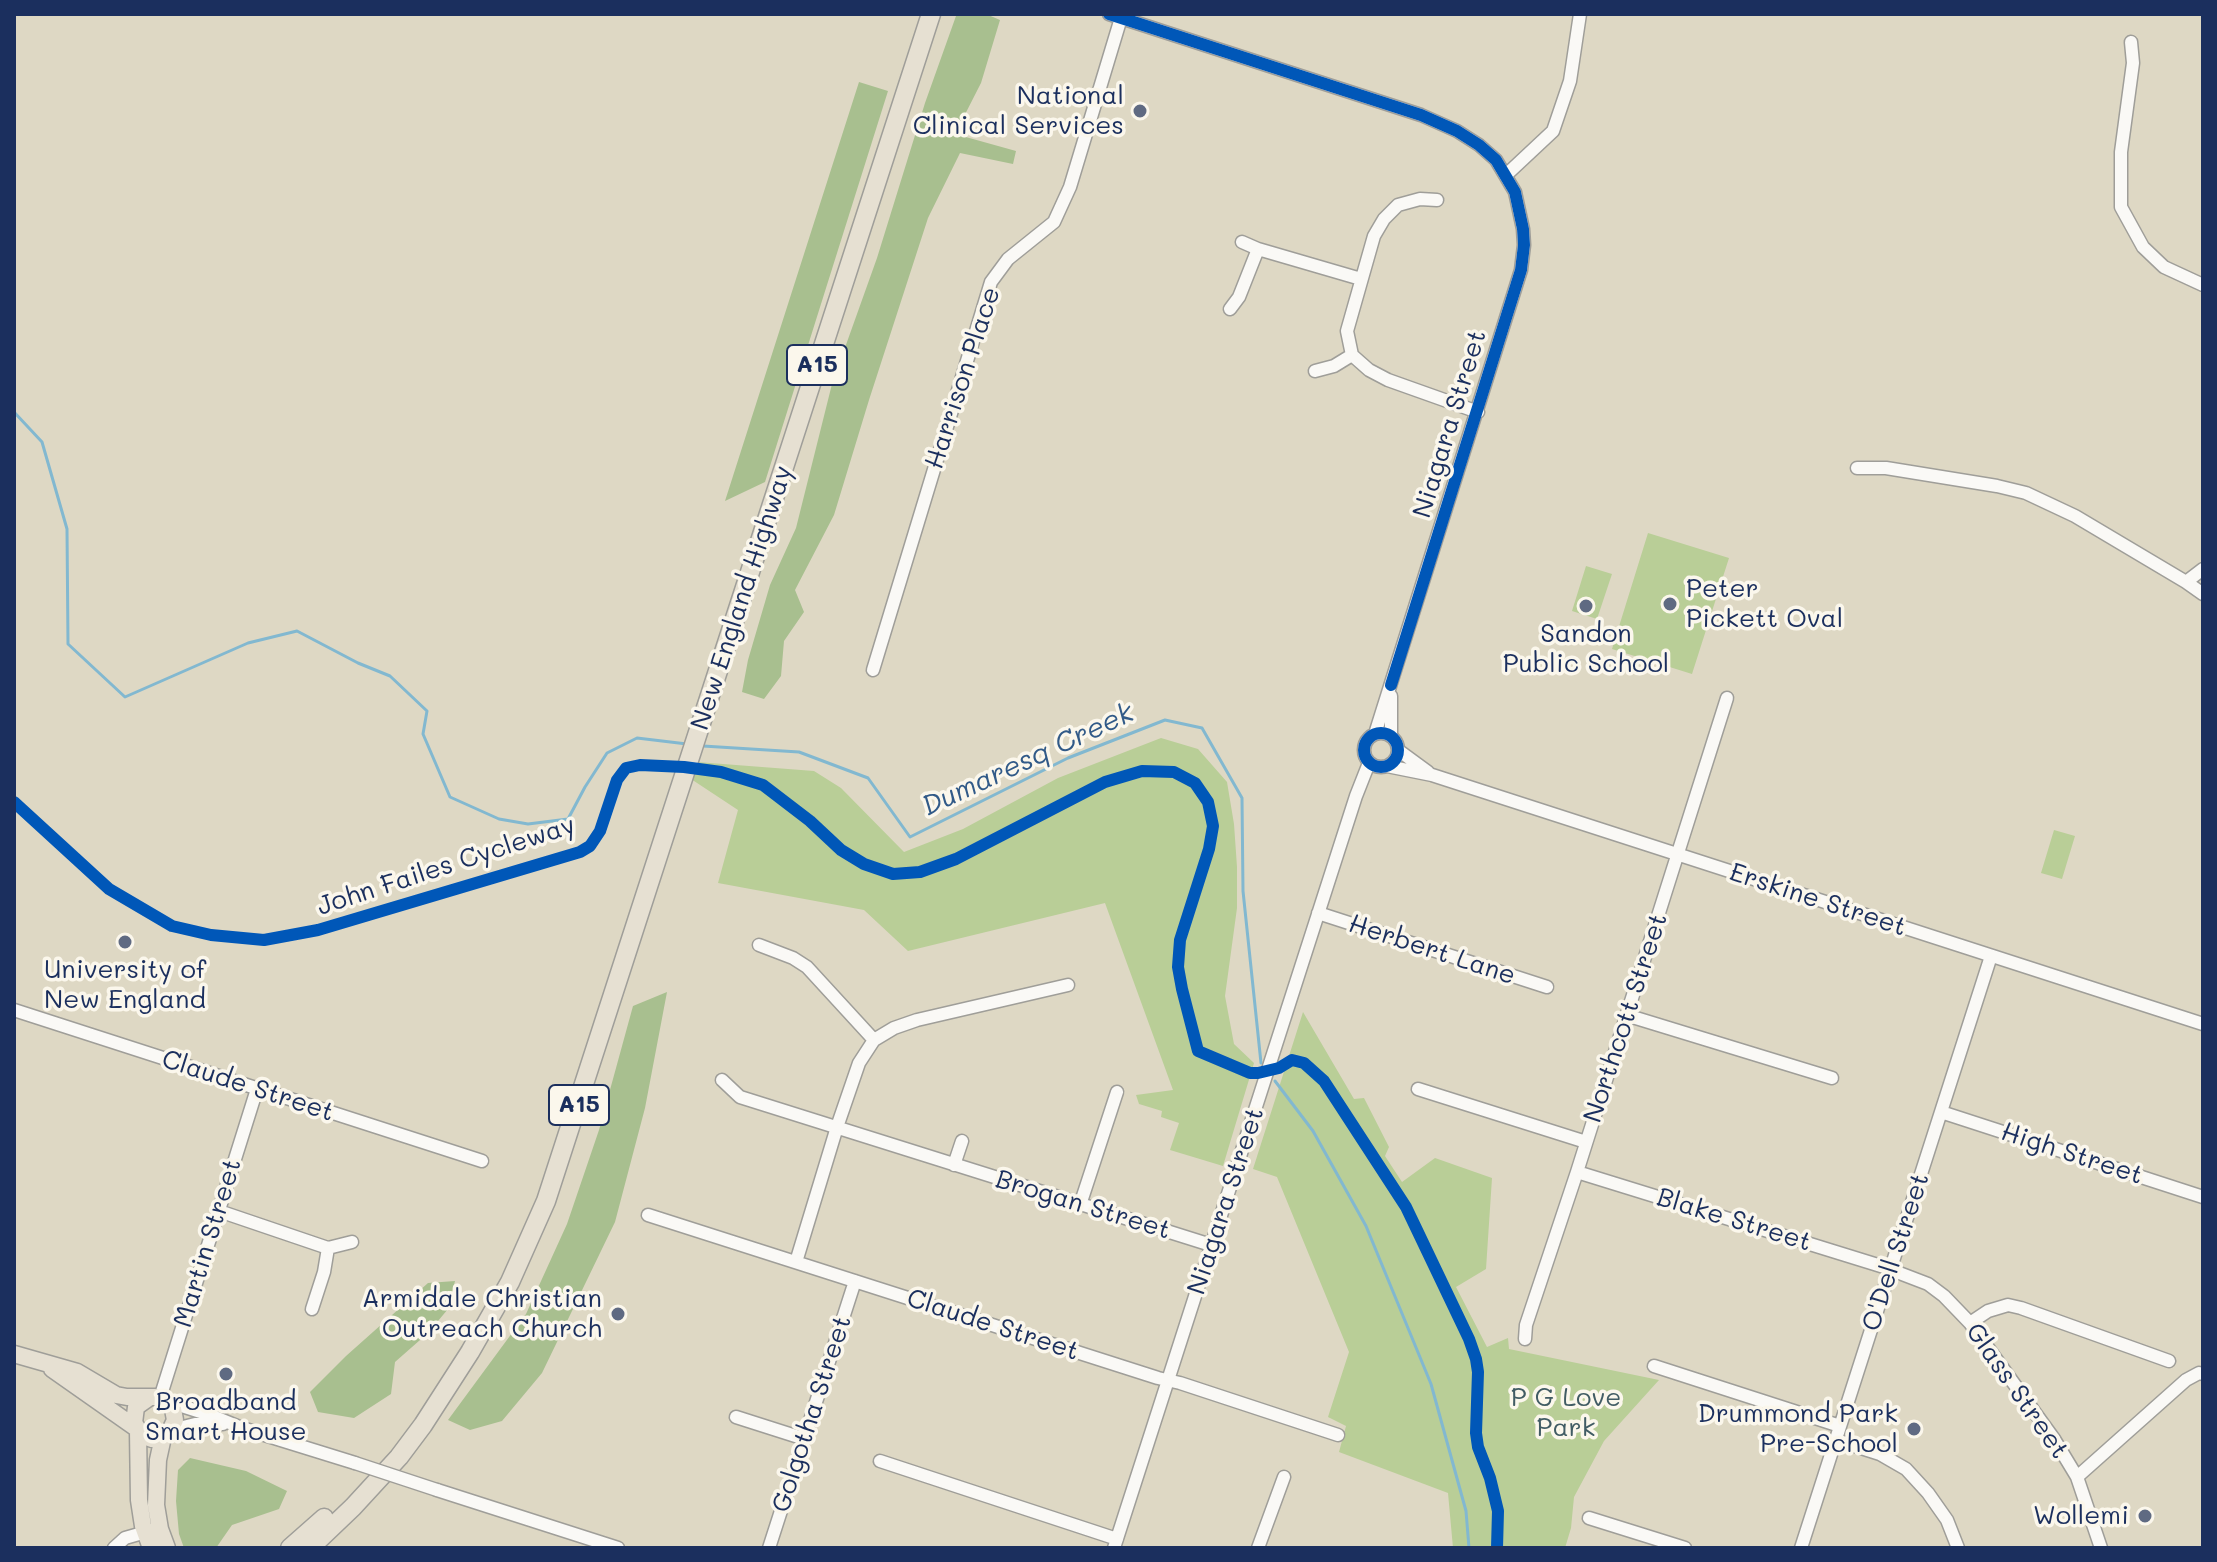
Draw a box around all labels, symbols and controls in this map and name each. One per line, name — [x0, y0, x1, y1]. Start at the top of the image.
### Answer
place label: National Clinical Services — [913, 80, 1124, 142]
marker: National Clinical Services — [1131, 102, 1149, 120]
street label: Harrison Place — [919, 283, 1007, 473]
street label: Niagara Street — [1407, 326, 1493, 522]
road number: A15 — [787, 345, 847, 385]
street label: New England Highway — [684, 462, 800, 734]
place label: Peter Pickett Oval — [1686, 573, 1843, 634]
marker: Peter Pickett Oval — [1661, 595, 1679, 613]
marker: Sandon Public School — [1577, 597, 1595, 615]
place label: Sandon Public School — [1503, 618, 1669, 680]
water label: Dumaresq Creek — [917, 696, 1139, 824]
street label: John Failes Cycleway — [313, 810, 579, 922]
street label: Erskine Street — [1726, 857, 1910, 943]
street label: Herbert Lane — [1345, 908, 1519, 992]
street label: Northcott Street — [1577, 909, 1675, 1127]
marker: University of New England — [116, 933, 134, 951]
place label: University of New England — [44, 954, 206, 1016]
street label: Claude Street — [158, 1043, 338, 1129]
road number: A15 — [549, 1085, 609, 1125]
street label: Niagara Street — [1181, 1103, 1271, 1299]
street label: High Street — [1997, 1116, 2147, 1192]
street label: Martin Street — [168, 1155, 248, 1331]
street label: Brogan Street — [992, 1164, 1174, 1246]
street label: O'Dell Street — [1856, 1169, 1936, 1335]
street label: Blake Street — [1653, 1182, 1815, 1258]
street label: Claude Street — [903, 1282, 1083, 1368]
place label: Armidale Christian Outreach Church — [362, 1283, 602, 1344]
marker: Armidale Christian Outreach Church — [609, 1305, 627, 1323]
street label: Golgotha Street — [765, 1312, 859, 1516]
street label: Glass Street — [1959, 1317, 2075, 1465]
marker: Broadband Smart House — [217, 1365, 235, 1383]
park label: P G Love Park — [1511, 1382, 1621, 1444]
place label: Broadband Smart House — [145, 1386, 307, 1448]
place label: Drummond Park Pre-School — [1698, 1398, 1898, 1460]
marker: Drummond Park Pre-School — [1905, 1420, 1923, 1438]
place label: Wollemi — [2033, 1500, 2129, 1532]
marker: Wollemi — [2136, 1507, 2154, 1525]

